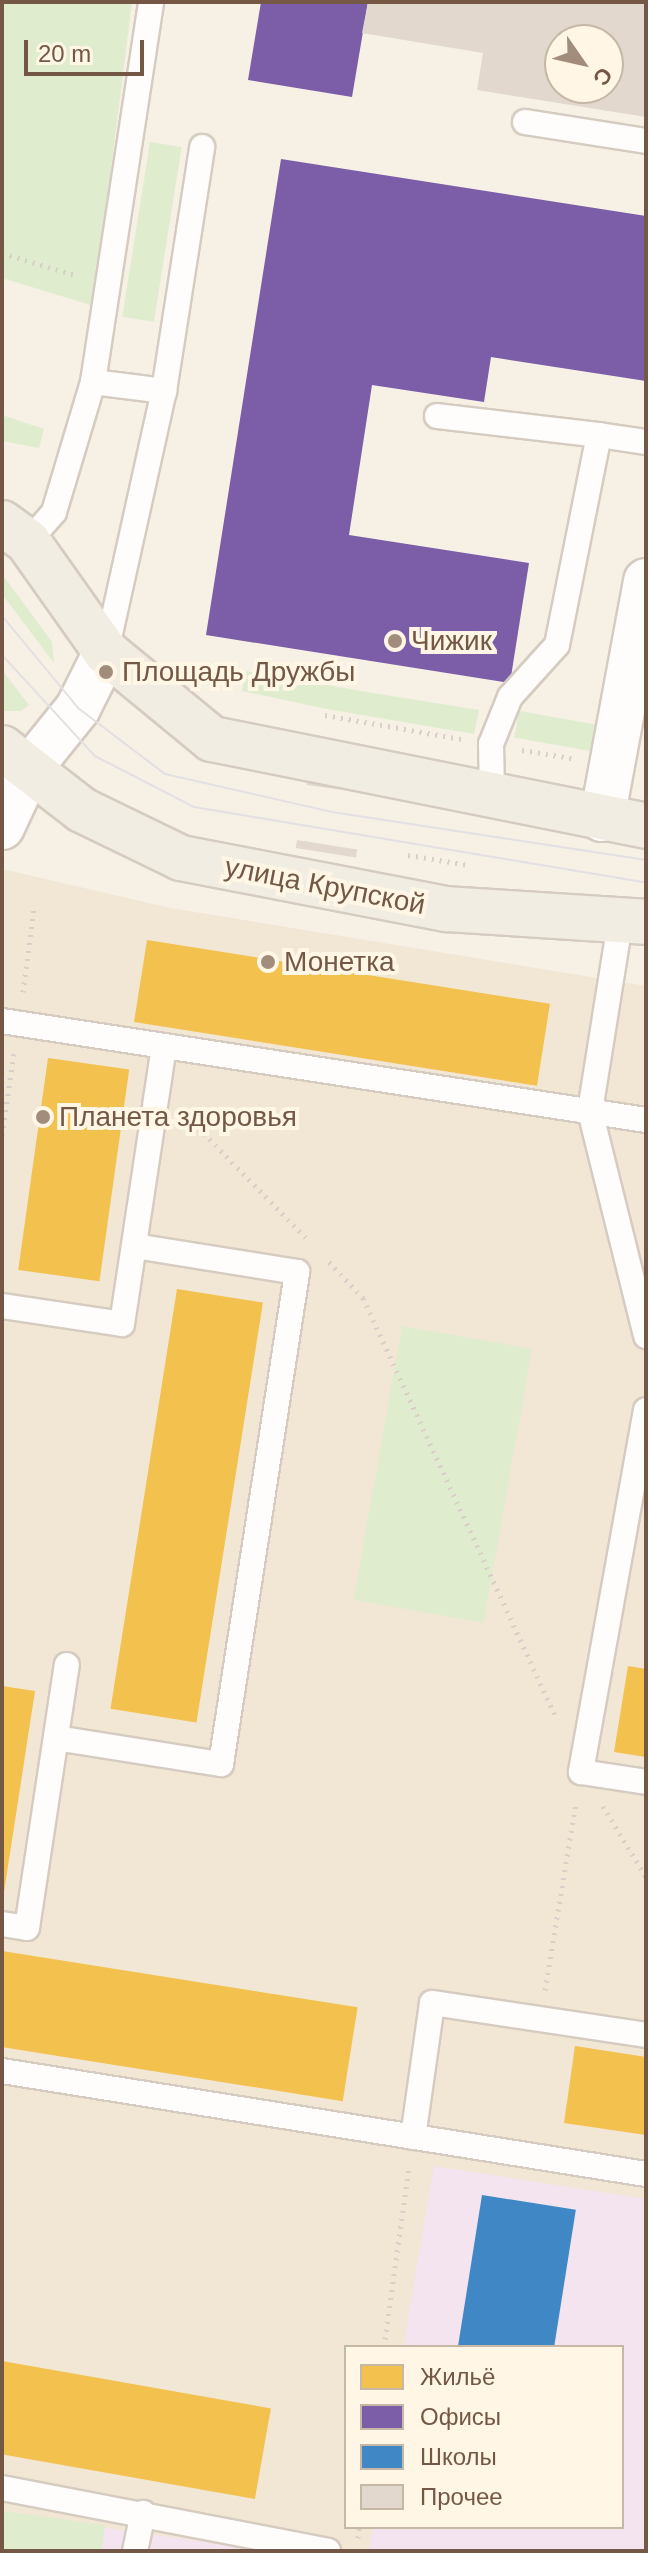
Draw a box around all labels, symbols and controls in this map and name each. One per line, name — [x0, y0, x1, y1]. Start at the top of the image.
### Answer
scale bar — [28, 24, 148, 74]
north arrow — [544, 24, 624, 104]
text: 20 m — [38, 40, 91, 67]
text: С — [588, 63, 617, 90]
place label: Чижик — [411, 624, 492, 658]
marker: Чижик — [386, 632, 404, 650]
place label: Площадь Дружбы — [122, 655, 355, 689]
marker: Площадь Дружбы — [97, 663, 115, 681]
street label: улица Крупской — [222, 850, 428, 922]
place label: Монетка — [284, 945, 395, 979]
marker: Монетка — [259, 953, 277, 971]
place label: Планета здоровья — [59, 1100, 297, 1134]
marker: Планета здоровья — [34, 1108, 52, 1126]
legend — [344, 2345, 624, 2529]
text: Жильё — [420, 2363, 495, 2390]
text: Офисы — [420, 2403, 501, 2430]
text: Школы — [420, 2443, 497, 2470]
text: Прочее — [420, 2483, 503, 2510]

